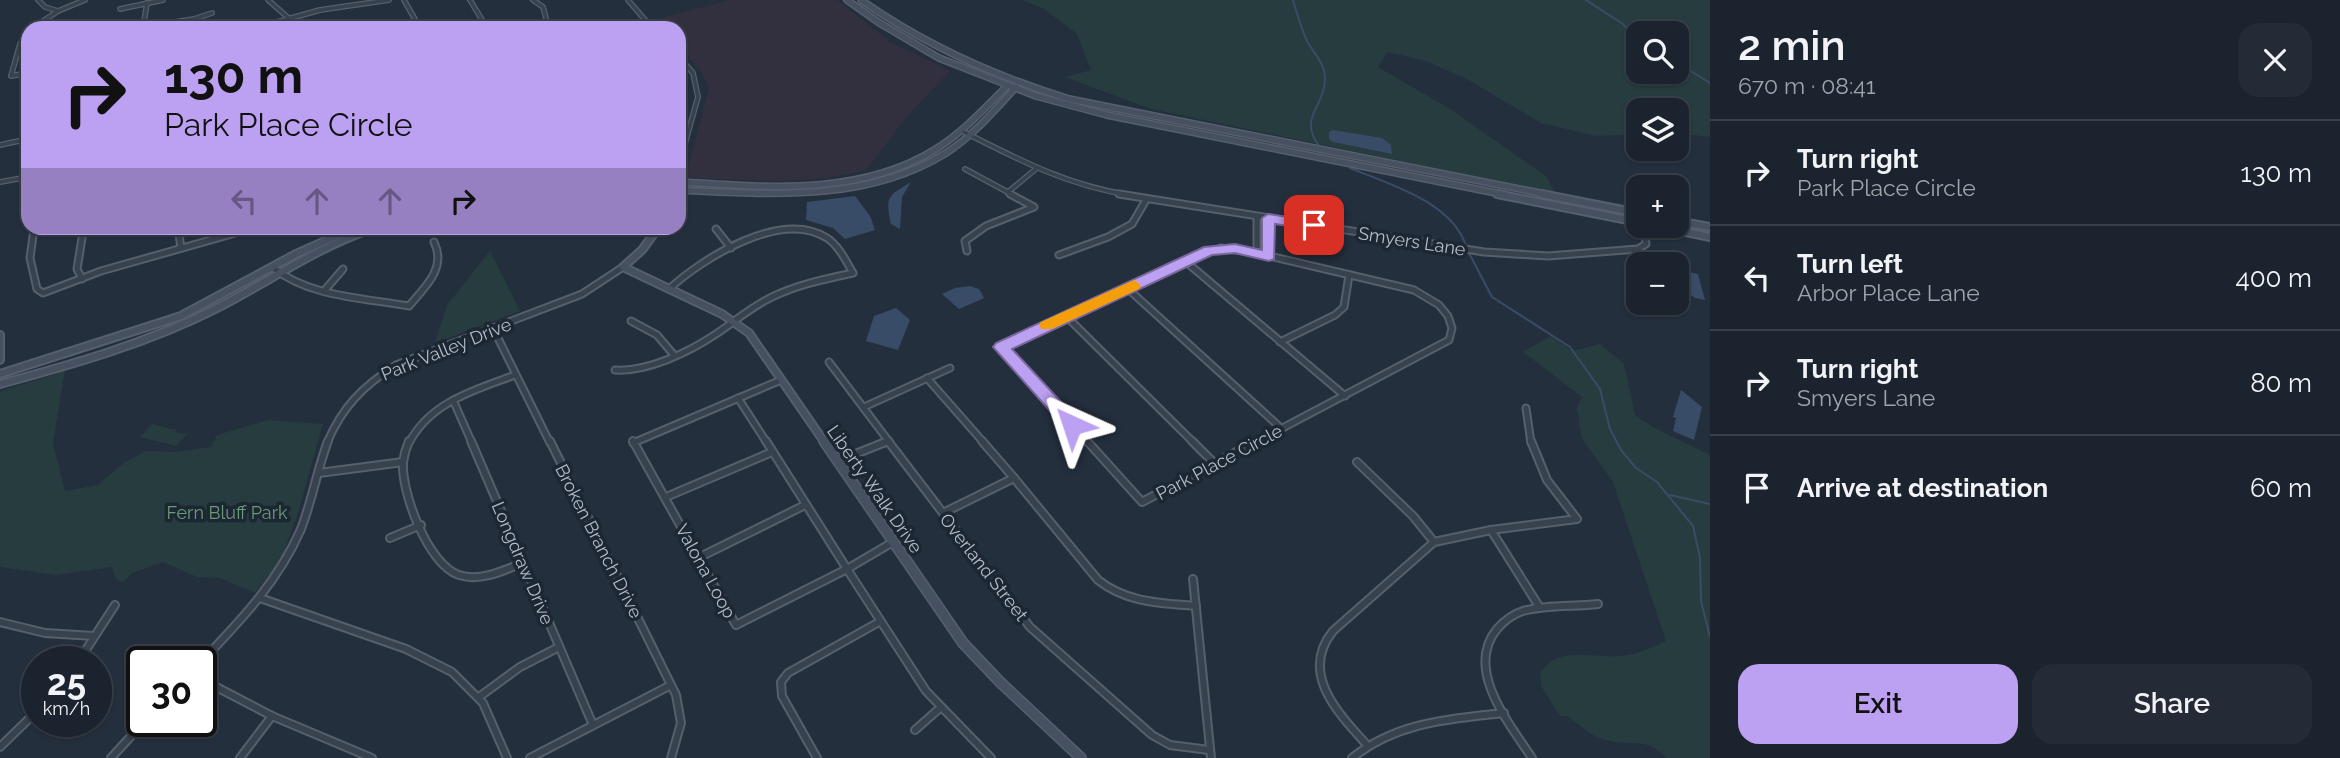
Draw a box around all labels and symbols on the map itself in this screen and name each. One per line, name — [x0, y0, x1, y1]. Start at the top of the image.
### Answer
pin — [1284, 195, 1344, 255]
street label: Smyers Lane — [1357, 222, 1468, 260]
street label: Park Valley Drive — [378, 313, 515, 385]
position arrow — [1035, 388, 1109, 462]
street label: Park Place Circle — [1152, 420, 1286, 504]
street label: Liberty Walk Drive — [823, 421, 927, 557]
street label: Broken Branch Drive — [551, 461, 647, 622]
street label: Longdraw Drive — [488, 498, 558, 628]
park label: Fern Bluff Park — [167, 502, 288, 523]
street label: Overland Street — [936, 509, 1032, 625]
street label: Valona Loop — [672, 520, 740, 622]
speed limit sign: 30 — [126, 646, 217, 737]

